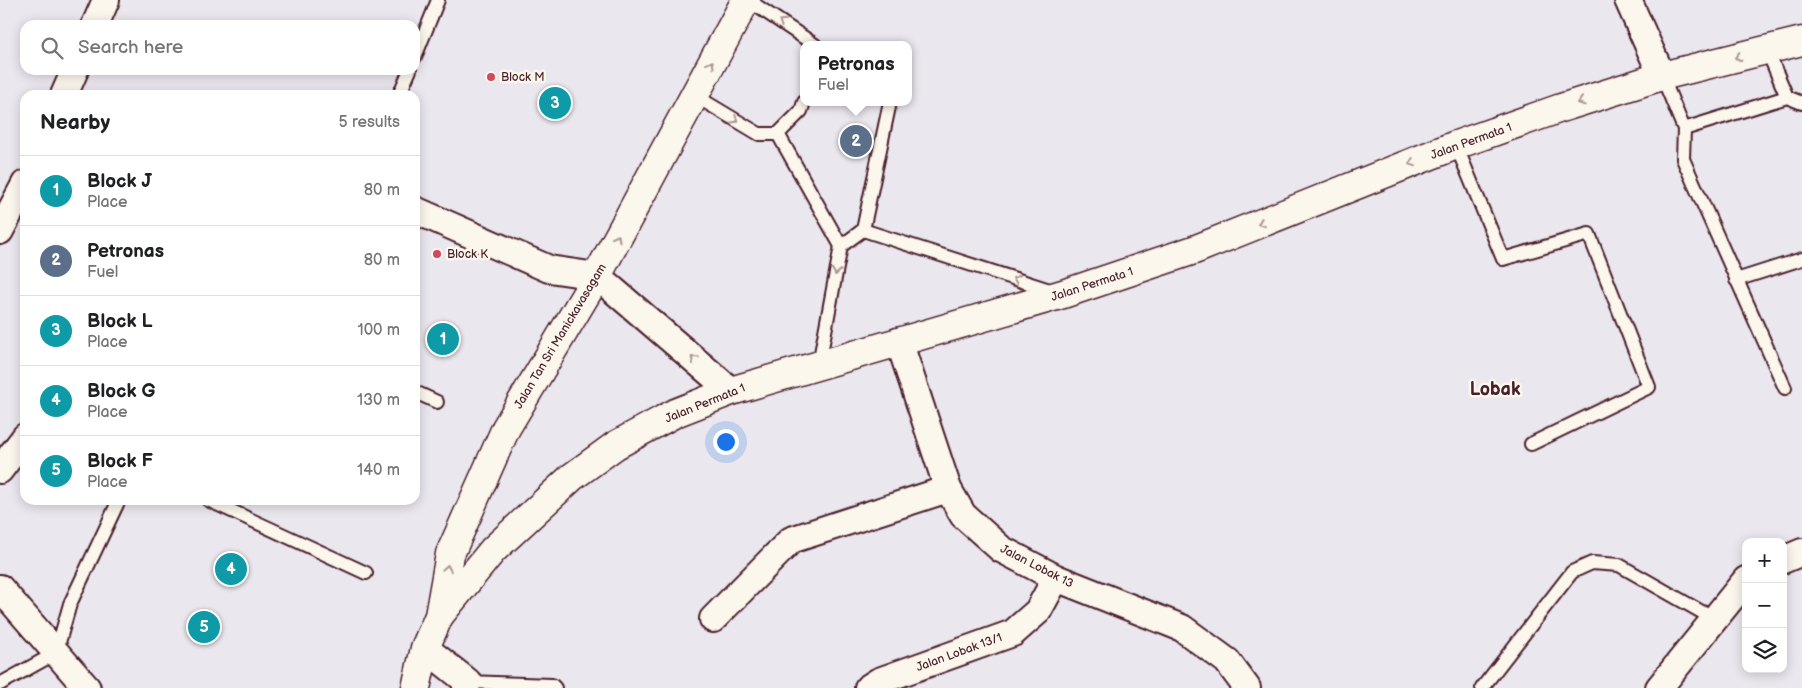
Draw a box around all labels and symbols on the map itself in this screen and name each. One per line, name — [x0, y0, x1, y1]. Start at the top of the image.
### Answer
one-way arrow — [778, 19, 787, 29]
one-way arrow — [1733, 51, 1742, 62]
one-way arrow — [705, 60, 715, 69]
place label: Block M — [501, 70, 545, 85]
marker: Block M — [485, 71, 497, 83]
pin: 3 — [539, 84, 571, 122]
one-way arrow — [1578, 96, 1586, 106]
one-way arrow — [729, 113, 738, 123]
street label: Jalan Permata 1 — [1428, 120, 1514, 163]
pin: 2 — [840, 122, 872, 160]
one-way arrow — [1408, 157, 1417, 167]
one-way arrow — [1257, 217, 1266, 227]
one-way arrow — [611, 234, 621, 243]
place label: Block K — [447, 247, 488, 262]
marker: Block K — [431, 248, 443, 260]
street label: Jalan Tan Sri Manickavasagam — [511, 261, 610, 411]
street label: Jalan Permata 1 — [1049, 264, 1135, 305]
one-way arrow — [831, 268, 842, 276]
one-way arrow — [1013, 275, 1021, 285]
pin: 1 — [427, 320, 459, 358]
one-way arrow — [690, 356, 699, 365]
district label: Lobak — [1470, 379, 1521, 400]
street label: Jalan Permata 1 — [663, 381, 748, 426]
your location — [713, 429, 739, 455]
street label: Jalan Lobak 13 — [998, 542, 1076, 591]
pin: 4 — [215, 550, 247, 588]
one-way arrow — [442, 564, 452, 572]
pin: 5 — [188, 608, 220, 646]
street label: Jalan Lobak 13/1 — [914, 630, 1004, 675]

